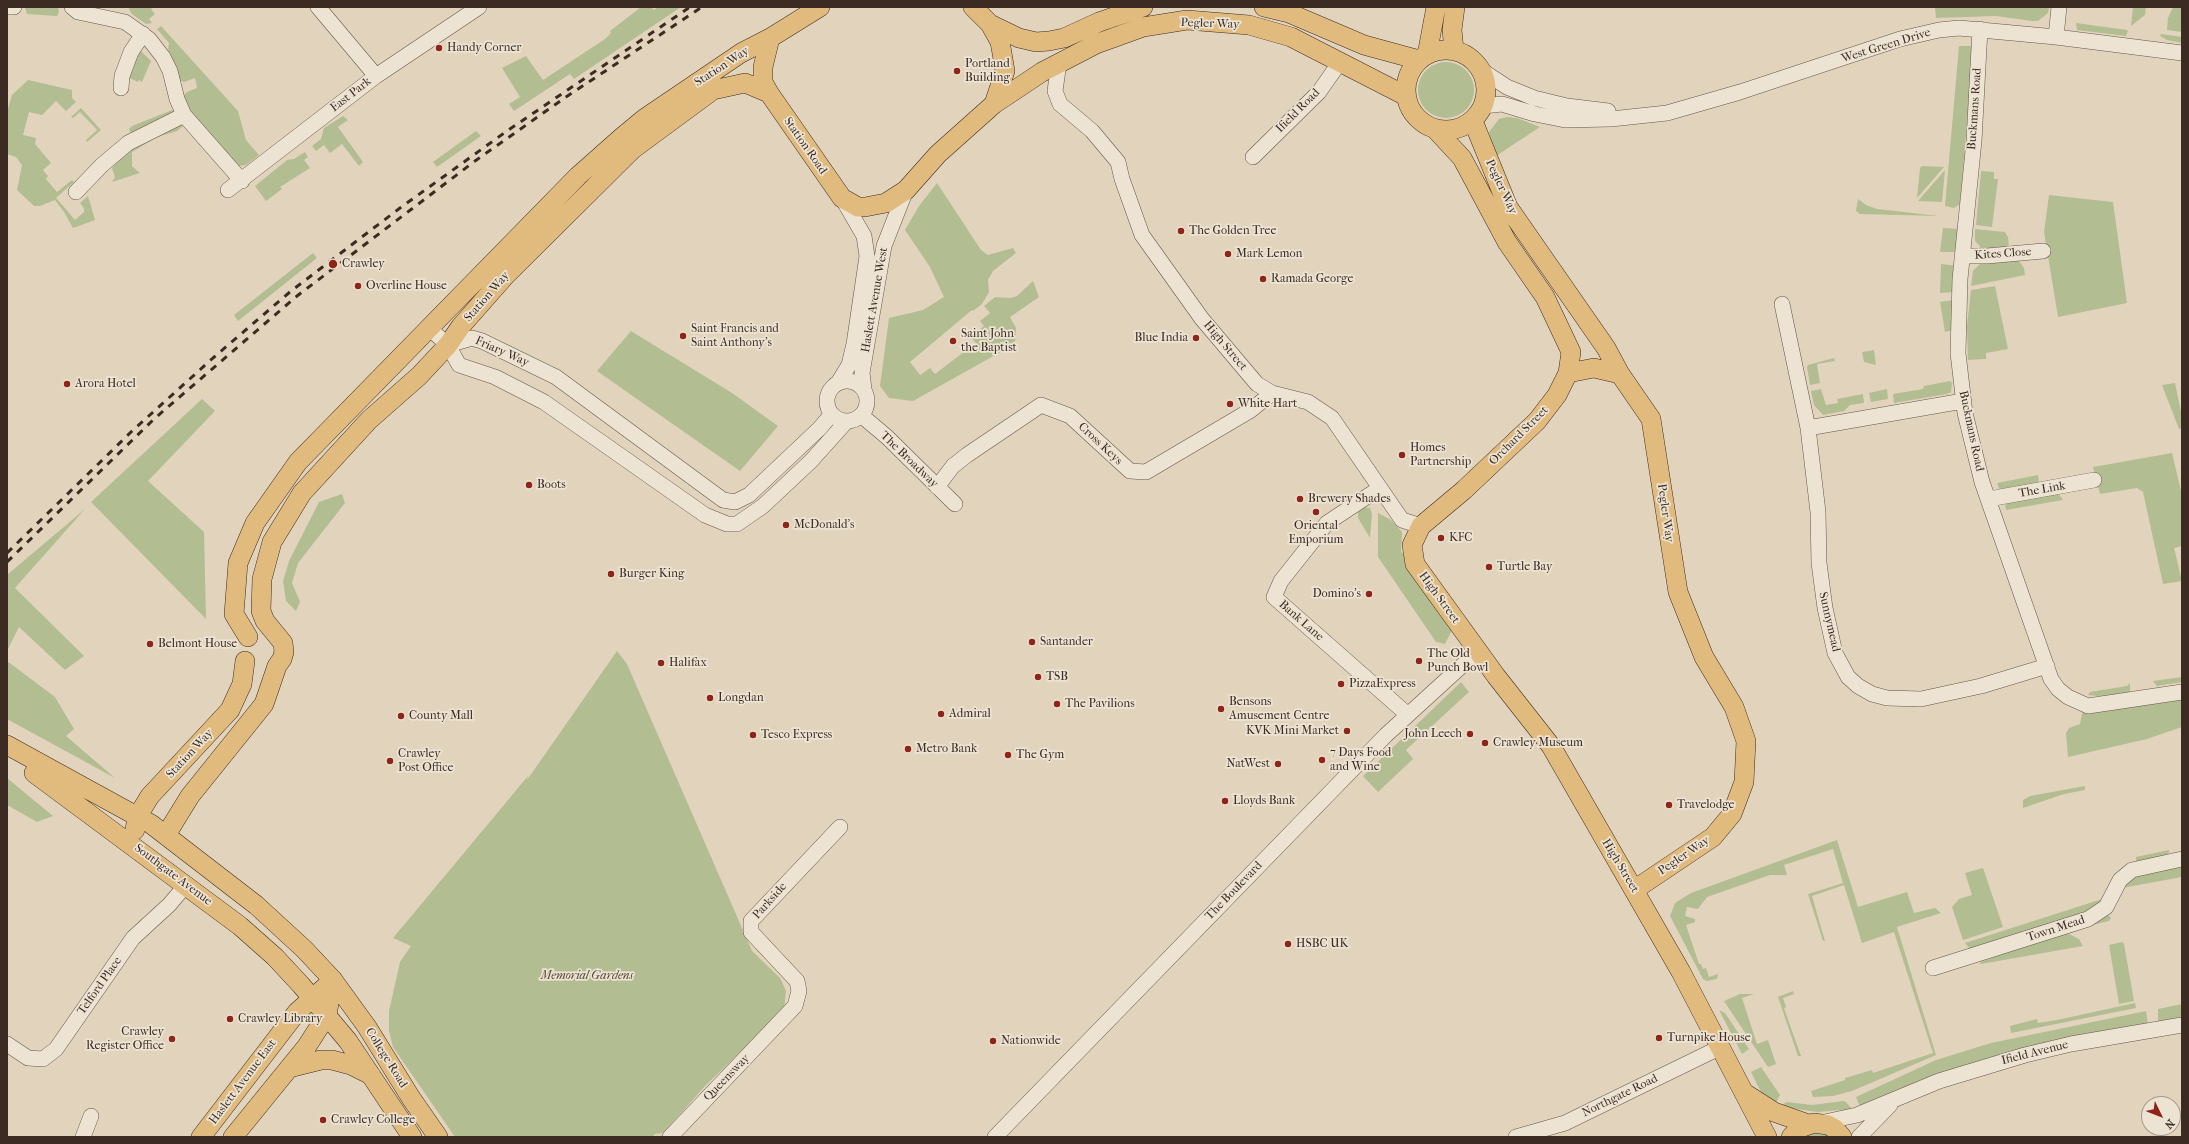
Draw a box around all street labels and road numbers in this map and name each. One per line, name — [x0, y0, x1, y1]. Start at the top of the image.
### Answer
street label: Pegler Way — [1180, 16, 1240, 32]
street label: West Green Drive — [1840, 26, 1932, 66]
street label: Station Way — [692, 44, 752, 90]
street label: Buckmans Road — [1965, 68, 1985, 150]
street label: East Park — [328, 75, 374, 115]
street label: Ifield Road — [1273, 86, 1323, 136]
street label: Station Road — [780, 115, 830, 177]
street label: Pegler Way — [1482, 157, 1520, 217]
street label: Kites Close — [1974, 245, 2032, 263]
street label: Haslett Avenue West — [859, 246, 891, 354]
street label: Station Way — [461, 269, 513, 325]
street label: High Street — [1200, 318, 1250, 374]
street label: Friary Way — [473, 334, 531, 370]
street label: Buckmans Road — [1955, 389, 1987, 473]
street label: Orchard Street — [1486, 403, 1552, 469]
street label: Cross Keys — [1075, 420, 1125, 468]
street label: The Broadway — [877, 429, 941, 491]
street label: The Link — [2017, 479, 2067, 501]
street label: Pegler Way — [1654, 483, 1676, 543]
street label: High Street — [1415, 569, 1463, 627]
street label: Sunnymead — [1815, 591, 1843, 653]
street label: Bank Lane — [1276, 598, 1326, 644]
street label: Station Way — [164, 726, 216, 782]
street label: Pegler Way — [1656, 834, 1712, 878]
street label: High Street — [1598, 836, 1642, 896]
street label: Southgate Avenue — [131, 841, 215, 909]
street label: The Boulevard — [1202, 859, 1266, 923]
street label: Parkside — [750, 880, 790, 922]
street label: Town Mead — [2025, 913, 2087, 945]
street label: Telford Place — [75, 954, 125, 1018]
street label: College Road — [362, 1025, 410, 1091]
street label: Haslett Avenue East — [206, 1037, 280, 1127]
street label: Ifield Avenue — [2000, 1038, 2070, 1068]
street label: Queensway — [701, 1051, 753, 1105]
street label: Northgate Road — [1580, 1071, 1660, 1121]

